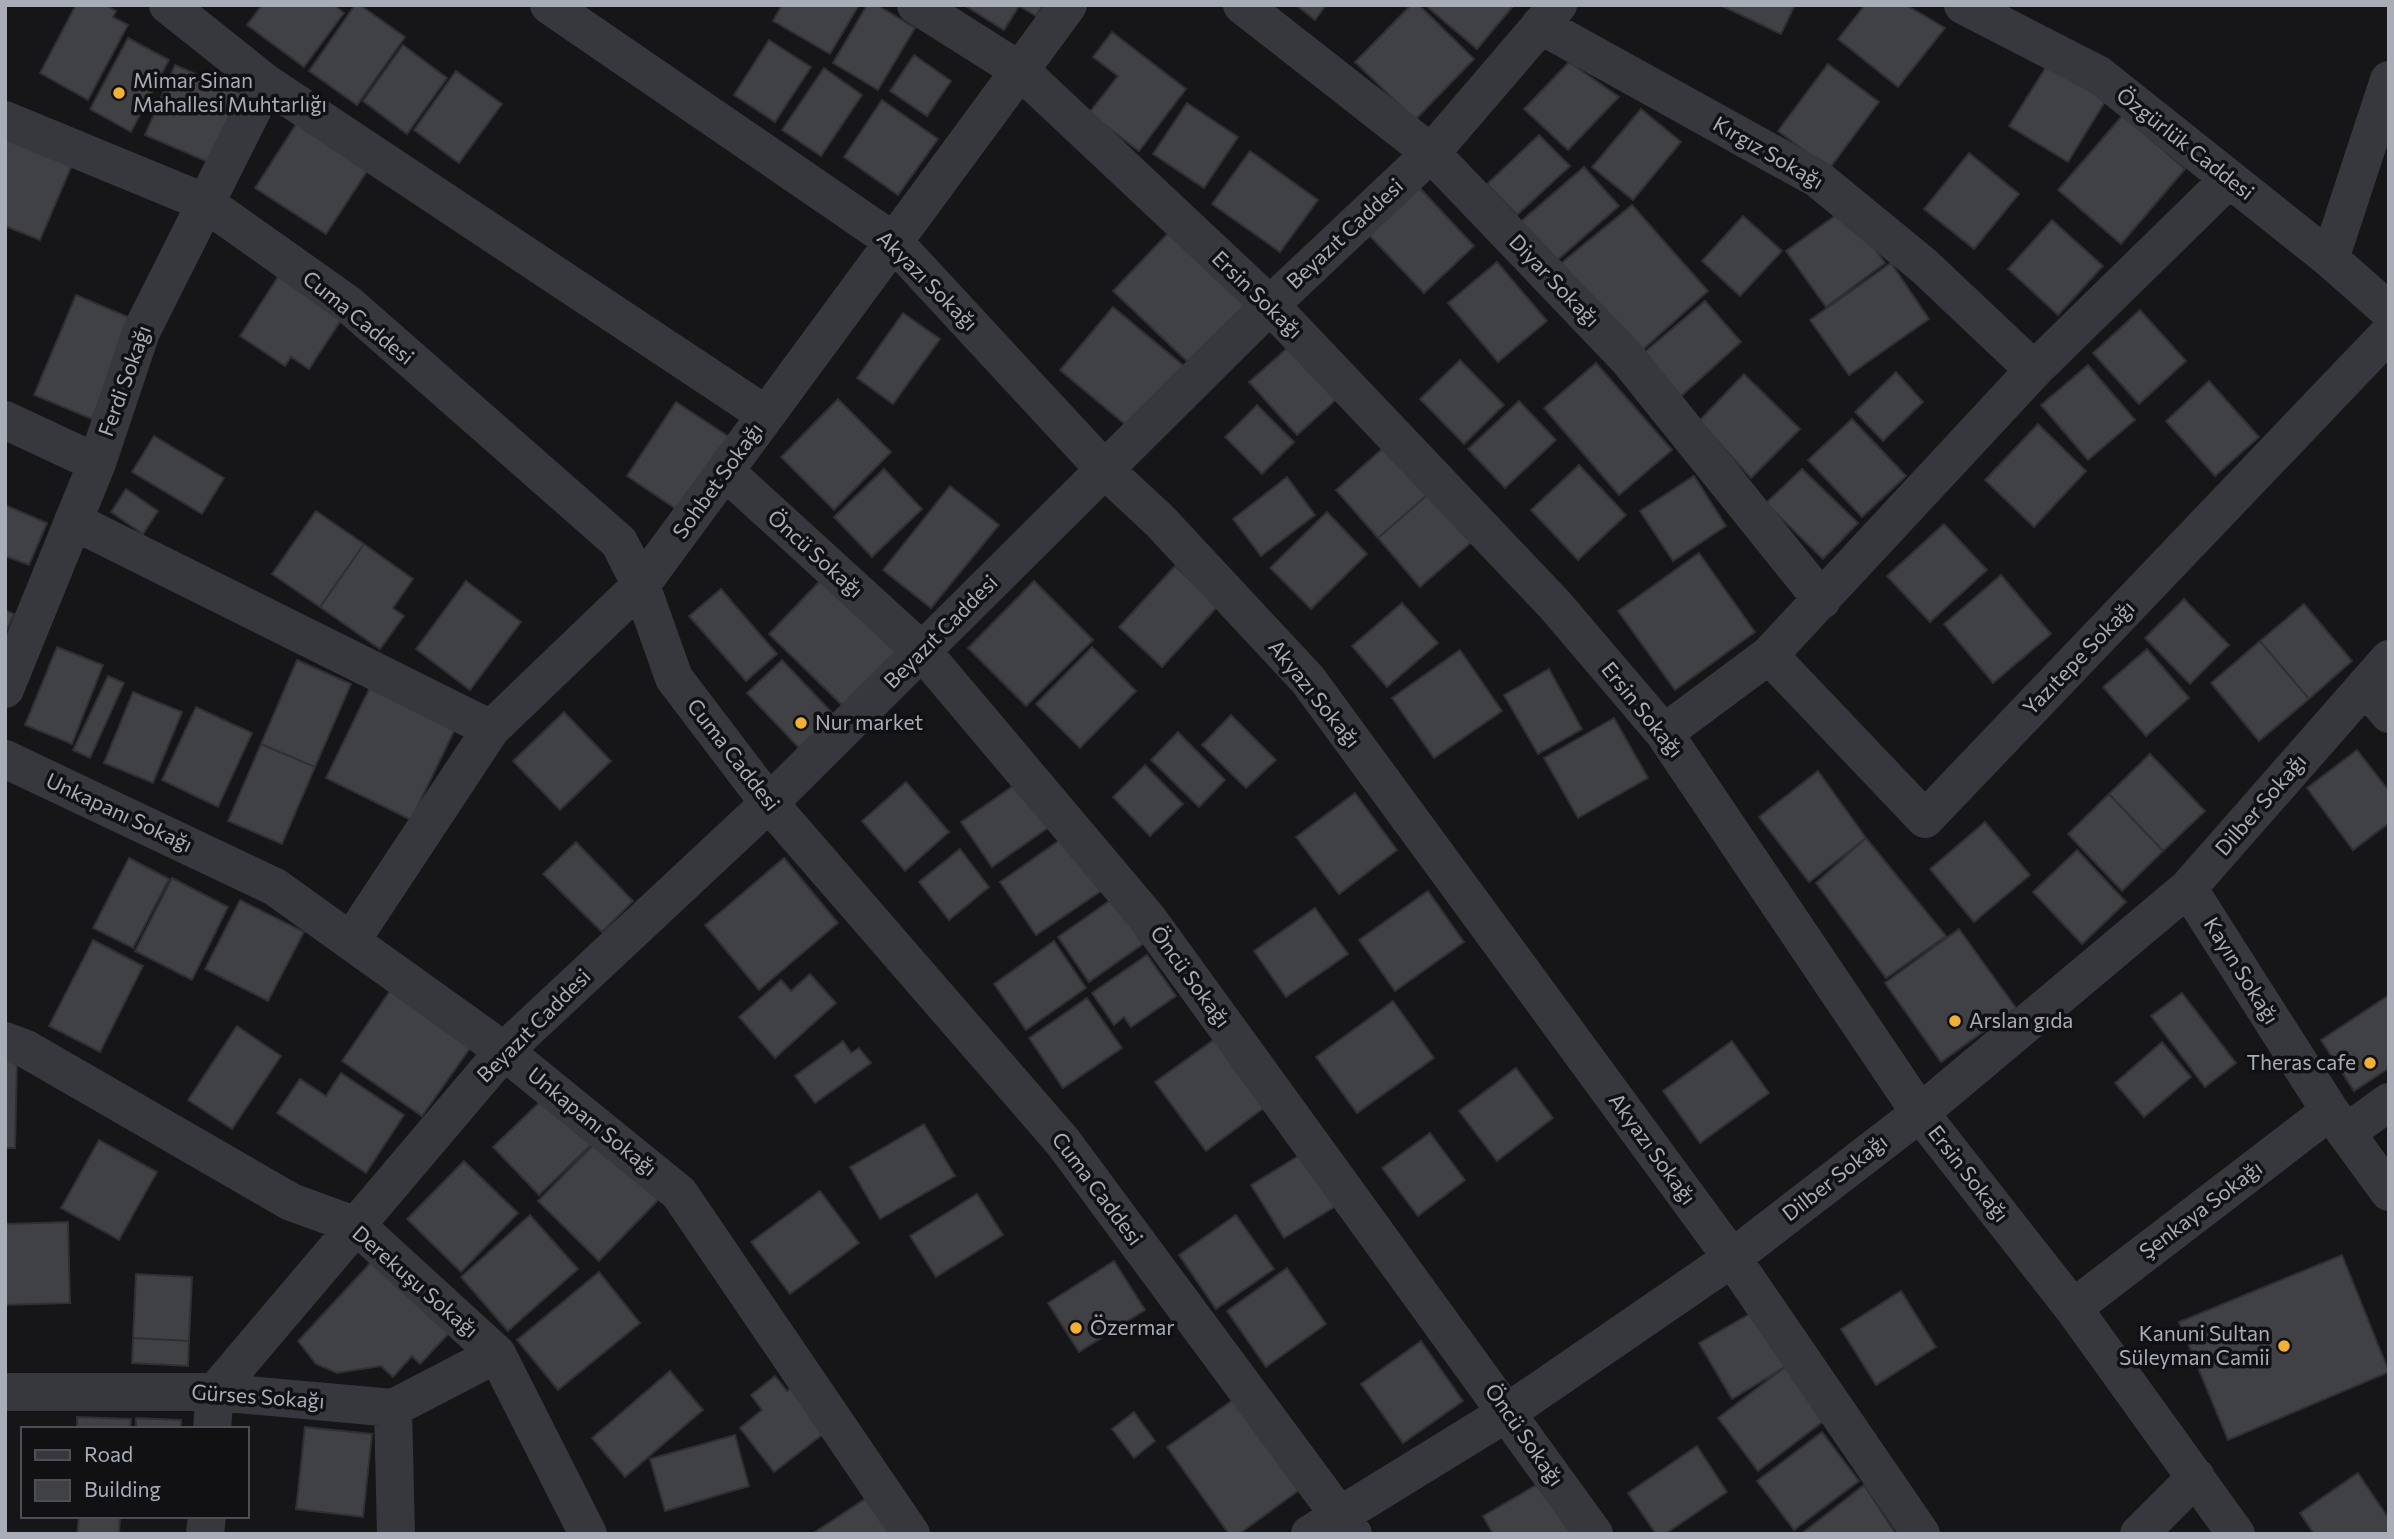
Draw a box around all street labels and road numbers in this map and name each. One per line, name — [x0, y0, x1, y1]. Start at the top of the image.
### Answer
street label: Özgürlük Caddesi — [2112, 81, 2260, 204]
street label: Kırgız Sokağı — [1709, 110, 1828, 193]
street label: Beyazıt Caddesi — [1281, 173, 1407, 293]
street label: Akyazı Sokağı — [873, 225, 983, 335]
street label: Diyar Sokağı — [1505, 228, 1605, 331]
street label: Ersin Sokağı — [1208, 245, 1308, 343]
street label: Cuma Caddesi — [299, 265, 419, 369]
street label: Ferdi Sokağı — [92, 322, 155, 439]
street label: Sohbet Sokağı — [666, 417, 767, 543]
street label: Öncü Sokağı — [763, 504, 869, 602]
street label: Beyazıt Caddesi — [878, 569, 1002, 693]
street label: Yazıtepe Sokağı — [2017, 595, 2139, 719]
street label: Akyazı Sokağı — [1264, 634, 1366, 752]
street label: Ersin Sokağı — [1597, 656, 1689, 762]
street label: Cuma Caddesi — [683, 693, 786, 815]
street label: Dilber Sokağı — [2209, 748, 2311, 860]
street label: Unkapanı Sokağı — [42, 767, 197, 856]
street label: Kayın Sokağı — [2200, 912, 2285, 1028]
street label: Öncü Sokağı — [1146, 920, 1236, 1032]
street label: Beyazıt Caddesi — [471, 963, 595, 1087]
street label: Unkapanı Sokağı — [523, 1061, 662, 1180]
street label: Akyazı Sokağı — [1604, 1088, 1702, 1209]
street label: Ersin Sokağı — [1924, 1120, 2015, 1226]
street label: Cuma Caddesi — [1048, 1127, 1149, 1250]
street label: Dilber Sokağı — [1777, 1128, 1891, 1225]
street label: Şenkaya Sokağı — [2134, 1155, 2266, 1263]
street label: Derekuşu Sokağı — [348, 1220, 484, 1342]
street label: Gürses Sokağı — [191, 1378, 326, 1413]
street label: Öncü Sokağı — [1481, 1378, 1570, 1490]

